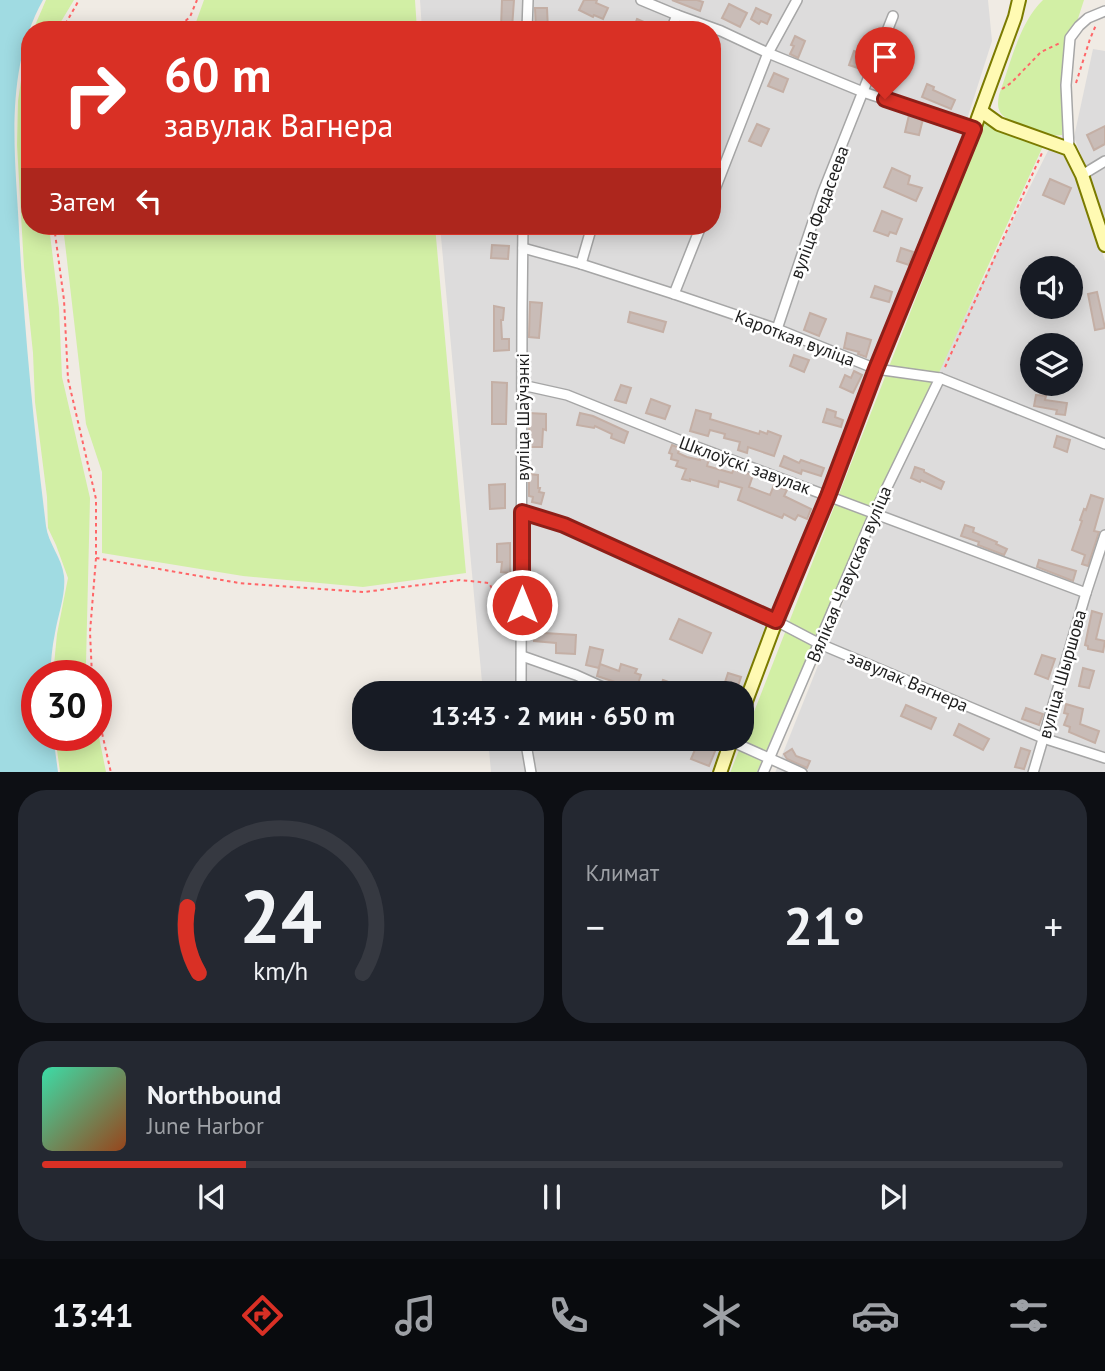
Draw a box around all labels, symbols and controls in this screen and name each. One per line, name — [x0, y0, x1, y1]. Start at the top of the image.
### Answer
pin — [855, 27, 915, 99]
icon: arrive — [866, 38, 904, 76]
text: 60 m — [164, 42, 271, 106]
icon: right — [49, 49, 140, 140]
text: завулак Вагнера — [164, 104, 393, 146]
street label: вуліца Федасеева — [784, 142, 854, 282]
icon: left — [130, 182, 168, 220]
text: Затем — [49, 185, 116, 218]
map controls — [1020, 256, 1083, 396]
button: sound — [1020, 256, 1083, 319]
street label: Кароткая вуліца — [732, 305, 858, 371]
button: layers — [1020, 333, 1083, 396]
street label: вуліца Шаўчэнкі — [511, 353, 534, 481]
street label: Шклоўскі завулак — [676, 430, 814, 500]
street label: Вялікая Чавуская вуліца — [801, 482, 897, 666]
position arrow — [485, 568, 559, 642]
street label: вуліца Шыршова — [1033, 607, 1091, 741]
street label: завулак Вагнера — [844, 645, 972, 717]
speed limit sign: 30 — [21, 660, 112, 751]
text: 13:43 · 2 мин · 650 m — [431, 699, 675, 732]
text: Климат — [586, 858, 659, 887]
text: 24 — [239, 869, 322, 963]
text: 21° — [783, 892, 865, 959]
text: − — [586, 902, 605, 951]
text: + — [1044, 902, 1063, 951]
text: km/h — [253, 954, 308, 986]
text: Northbound — [147, 1078, 281, 1111]
text: June Harbor — [147, 1111, 264, 1140]
icon: previous — [193, 1178, 231, 1216]
icon: pause — [533, 1178, 571, 1216]
icon: next — [874, 1178, 912, 1216]
icon: directions — [238, 1291, 287, 1340]
icon: music — [391, 1291, 440, 1340]
icon: phone — [544, 1291, 593, 1340]
icon: climate — [697, 1291, 746, 1340]
icon: car — [851, 1291, 900, 1340]
icon: filters — [1004, 1291, 1053, 1340]
text: 13:41 — [52, 1294, 133, 1336]

